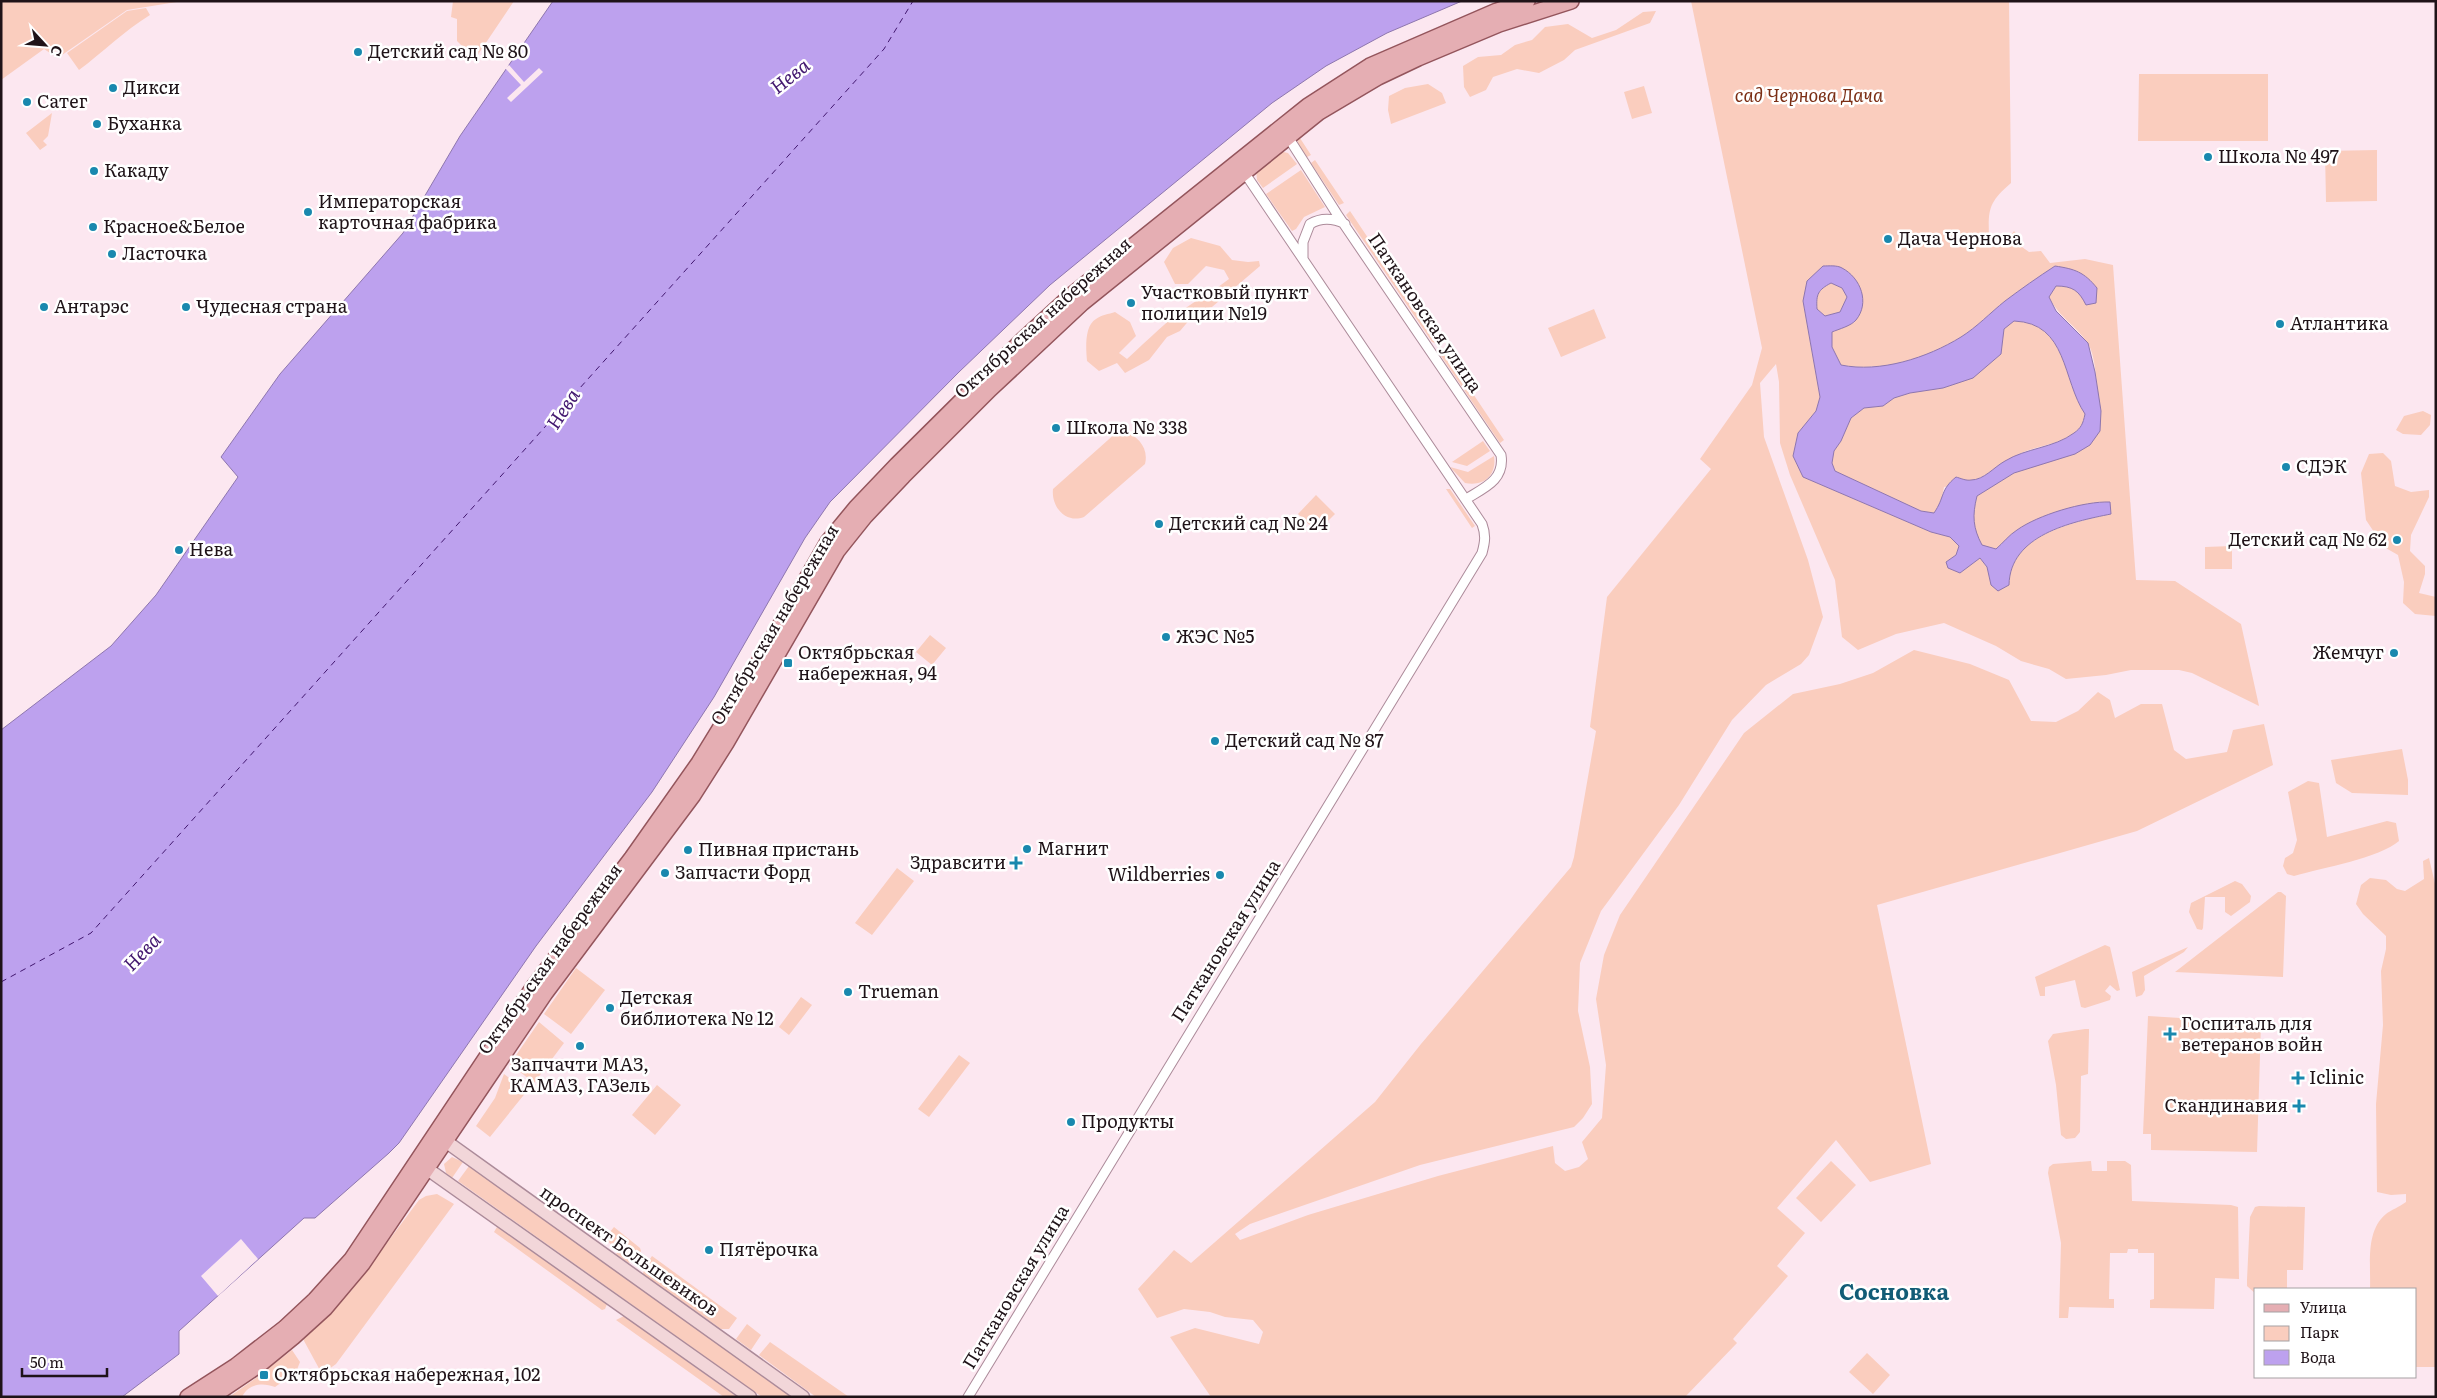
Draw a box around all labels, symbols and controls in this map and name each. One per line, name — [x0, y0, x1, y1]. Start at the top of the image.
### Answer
north arrow — [20, 20, 70, 70]
place label: Детский сад № 80 — [368, 37, 528, 64]
text: С — [46, 42, 69, 60]
marker: Детский сад № 80 — [352, 46, 364, 58]
water label: Нева — [764, 51, 815, 100]
place label: Дикси — [123, 73, 180, 100]
park label: сад Чернова Дача — [1735, 81, 1884, 108]
marker: Дикси — [107, 82, 119, 94]
place label: Сатег — [37, 87, 88, 114]
marker: Сатег — [21, 96, 33, 108]
place label: Буханка — [107, 109, 182, 136]
marker: Буханка — [91, 118, 103, 130]
place label: Школа № 497 — [2218, 142, 2339, 169]
marker: Школа № 497 — [2202, 151, 2214, 163]
place label: Какаду — [104, 156, 169, 183]
marker: Какаду — [88, 165, 100, 177]
place label: Императорская карточная фабрика — [318, 187, 497, 235]
marker: Императорская карточная фабрика — [302, 206, 314, 218]
place label: Красное&Белое — [103, 212, 245, 239]
marker: Красное&Белое — [87, 221, 99, 233]
place label: Дача Чернова — [1898, 224, 2022, 251]
street label: Паткановская улица — [1363, 227, 1490, 398]
street label: Октябрьская набережная — [947, 230, 1137, 404]
marker: Дача Чернова — [1882, 233, 1894, 245]
place label: Ласточка — [122, 239, 207, 266]
marker: Ласточка — [106, 248, 118, 260]
place label: Участковый пункт полиции №19 — [1141, 278, 1309, 326]
place label: Антарэс — [54, 292, 129, 319]
place label: Чудесная страна — [196, 292, 348, 319]
marker: Участковый пункт полиции №19 — [1125, 297, 1137, 309]
marker: Антарэс — [38, 301, 50, 313]
marker: Чудесная страна — [180, 301, 192, 313]
place label: Атлантика — [2290, 309, 2389, 336]
marker: Атлантика — [2274, 318, 2286, 330]
water label: Нева — [539, 382, 586, 434]
place label: Школа № 338 — [1066, 413, 1187, 440]
marker: Школа № 338 — [1050, 422, 1062, 434]
place label: СДЭК — [2296, 452, 2347, 479]
marker: СДЭК — [2280, 461, 2292, 473]
place label: Детский сад № 24 — [1169, 509, 1328, 536]
marker: Детский сад № 24 — [1153, 518, 1165, 530]
street label: Октябрьская набережная — [703, 519, 845, 730]
place label: Детский сад № 62 — [2228, 525, 2387, 552]
marker: Детский сад № 62 — [2391, 534, 2403, 546]
place label: Нева — [189, 535, 234, 562]
marker: Нева — [173, 544, 185, 556]
place label: ЖЭС №5 — [1176, 622, 1254, 649]
marker: ЖЭС №5 — [1160, 631, 1172, 643]
place label: Октябрьская набережная, 94 — [798, 638, 937, 686]
place label: Жемчуг — [2313, 638, 2384, 665]
marker: Жемчуг — [2388, 647, 2400, 659]
marker: Октябрьская набережная, 94 — [782, 657, 794, 669]
place label: Детский сад № 87 — [1225, 726, 1384, 753]
marker: Детский сад № 87 — [1209, 735, 1221, 747]
place label: Магнит — [1037, 834, 1109, 861]
place label: Пивная пристань — [698, 835, 859, 862]
marker: Магнит — [1021, 843, 1033, 855]
marker: Пивная пристань — [682, 844, 694, 856]
place label: Здравсити — [910, 848, 1006, 875]
street label: Паткановская улица — [1164, 853, 1286, 1027]
street label: Октябрьская набережная — [470, 857, 627, 1059]
marker: Здравсити — [1010, 857, 1022, 869]
place label: Запчасти Форд — [675, 858, 811, 885]
place label: Wildberries — [1108, 860, 1210, 887]
marker: Запчасти Форд — [659, 867, 671, 879]
marker: Wildberries — [1214, 869, 1226, 881]
water label: Нева — [116, 926, 167, 977]
place label: Trueman — [858, 977, 939, 1004]
place label: Детская библиотека № 12 — [620, 983, 774, 1031]
marker: Trueman — [842, 986, 854, 998]
marker: Детская библиотека № 12 — [604, 1002, 616, 1014]
place label: Госпиталь для ветеранов войн — [2181, 1009, 2323, 1057]
marker: Госпиталь для ветеранов войн — [2163, 1027, 2177, 1041]
marker: Запчачти МАЗ, КАМАЗ, ГАЗель — [574, 1040, 586, 1052]
place label: Запчачти МАЗ, КАМАЗ, ГАЗель — [510, 1050, 650, 1098]
place label: Iclinic — [2309, 1063, 2364, 1090]
marker: Iclinic — [2291, 1071, 2305, 1085]
place label: Скандинавия — [2165, 1091, 2288, 1118]
marker: Скандинавия — [2292, 1099, 2306, 1113]
place label: Продукты — [1081, 1107, 1174, 1134]
marker: Продукты — [1065, 1116, 1077, 1128]
street label: проспект Большевиков — [535, 1178, 725, 1322]
street label: Паткановская улица — [955, 1199, 1075, 1374]
place label: Пятёрочка — [719, 1235, 818, 1262]
marker: Пятёрочка — [703, 1244, 715, 1256]
district label: Сосновка — [1839, 1274, 1949, 1307]
legend — [2254, 1288, 2417, 1378]
text: Улица — [2300, 1295, 2348, 1318]
text: Парк — [2300, 1320, 2339, 1343]
text: Вода — [2300, 1345, 2337, 1368]
scale bar — [22, 1346, 108, 1378]
text: 50 m — [30, 1350, 64, 1373]
place label: Октябрьская набережная, 102 — [274, 1360, 540, 1387]
marker: Октябрьская набережная, 102 — [258, 1369, 270, 1381]

